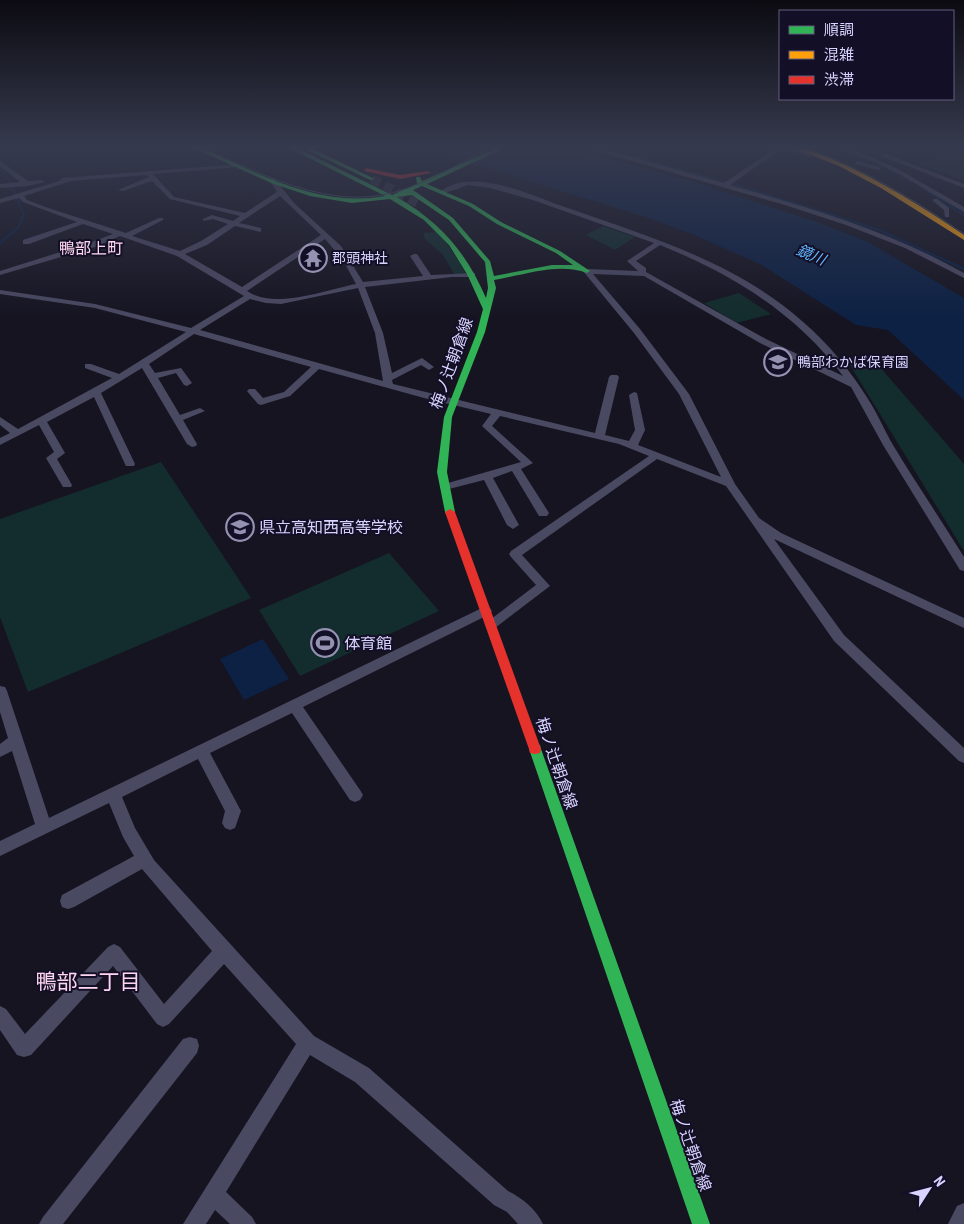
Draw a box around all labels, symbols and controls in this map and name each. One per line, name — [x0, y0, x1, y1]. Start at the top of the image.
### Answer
legend — [779, 10, 954, 100]
text: 順調 — [824, 21, 854, 39]
text: 混雑 — [824, 46, 854, 64]
text: 渋滞 — [824, 71, 854, 89]
district label: 鴨部上町 — [59, 239, 123, 258]
water label: 鏡川 — [794, 241, 830, 270]
temple icon: 郡頭神社 — [298, 243, 328, 273]
place label: 郡頭神社 — [332, 250, 388, 266]
street label: 梅ノ辻朝倉線 — [426, 315, 477, 412]
school or university icon: 鴨部わかば保育園 — [763, 347, 793, 377]
place label: 鴨部わかば保育園 — [797, 354, 909, 370]
school or university icon: 県立高知西高等学校 — [225, 512, 255, 542]
place label: 県立高知西高等学校 — [259, 518, 403, 537]
sports icon: 体育館 — [310, 628, 340, 658]
place label: 体育館 — [344, 634, 392, 653]
street label: 梅ノ辻朝倉線 — [532, 715, 581, 812]
district label: 鴨部二丁目 — [36, 970, 141, 994]
street label: 梅ノ辻朝倉線 — [666, 1097, 715, 1194]
north arrow — [904, 1164, 954, 1214]
text: N — [931, 1173, 949, 1190]

